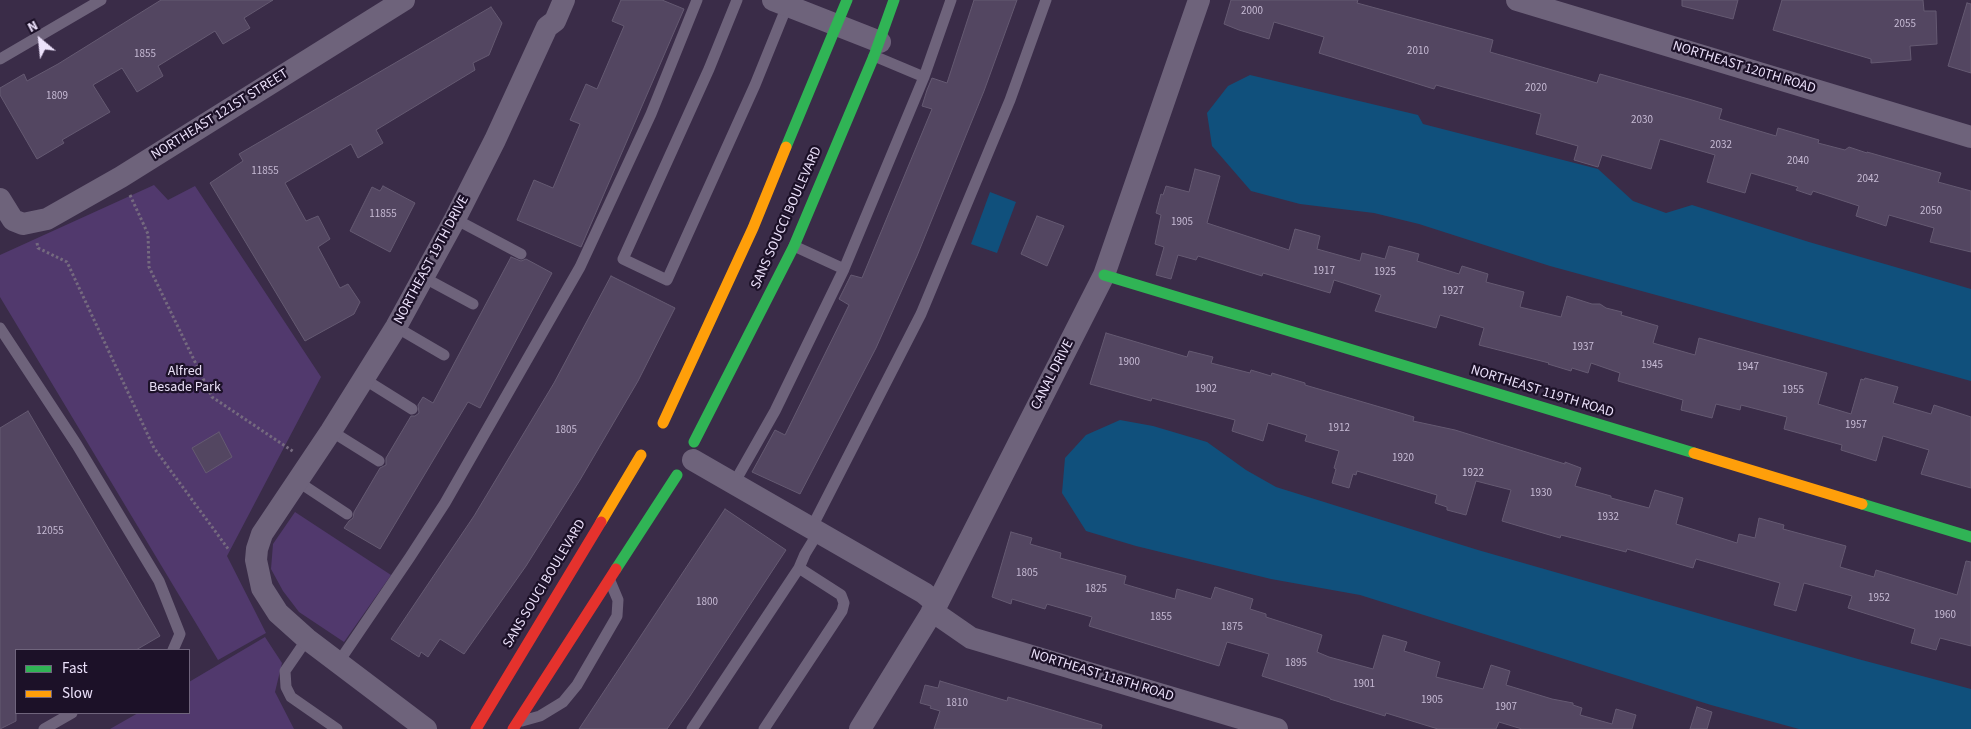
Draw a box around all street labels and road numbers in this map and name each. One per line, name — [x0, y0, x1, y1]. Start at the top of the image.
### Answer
street label: NORTHEAST 120TH ROAD — [1670, 38, 1818, 98]
street label: NORTHEAST 121ST STREET — [148, 66, 292, 164]
street label: SANS SOUCCI BOULEVARD — [748, 144, 826, 292]
street label: NORTHEAST 19TH DRIVE — [391, 193, 473, 327]
street label: CANAL DRIVE — [1028, 337, 1078, 413]
street label: NORTHEAST 119TH ROAD — [1468, 362, 1616, 422]
street label: SANS SOUCI BOULEVARD — [500, 517, 590, 651]
street label: NORTHEAST 118TH ROAD — [1028, 646, 1176, 706]

